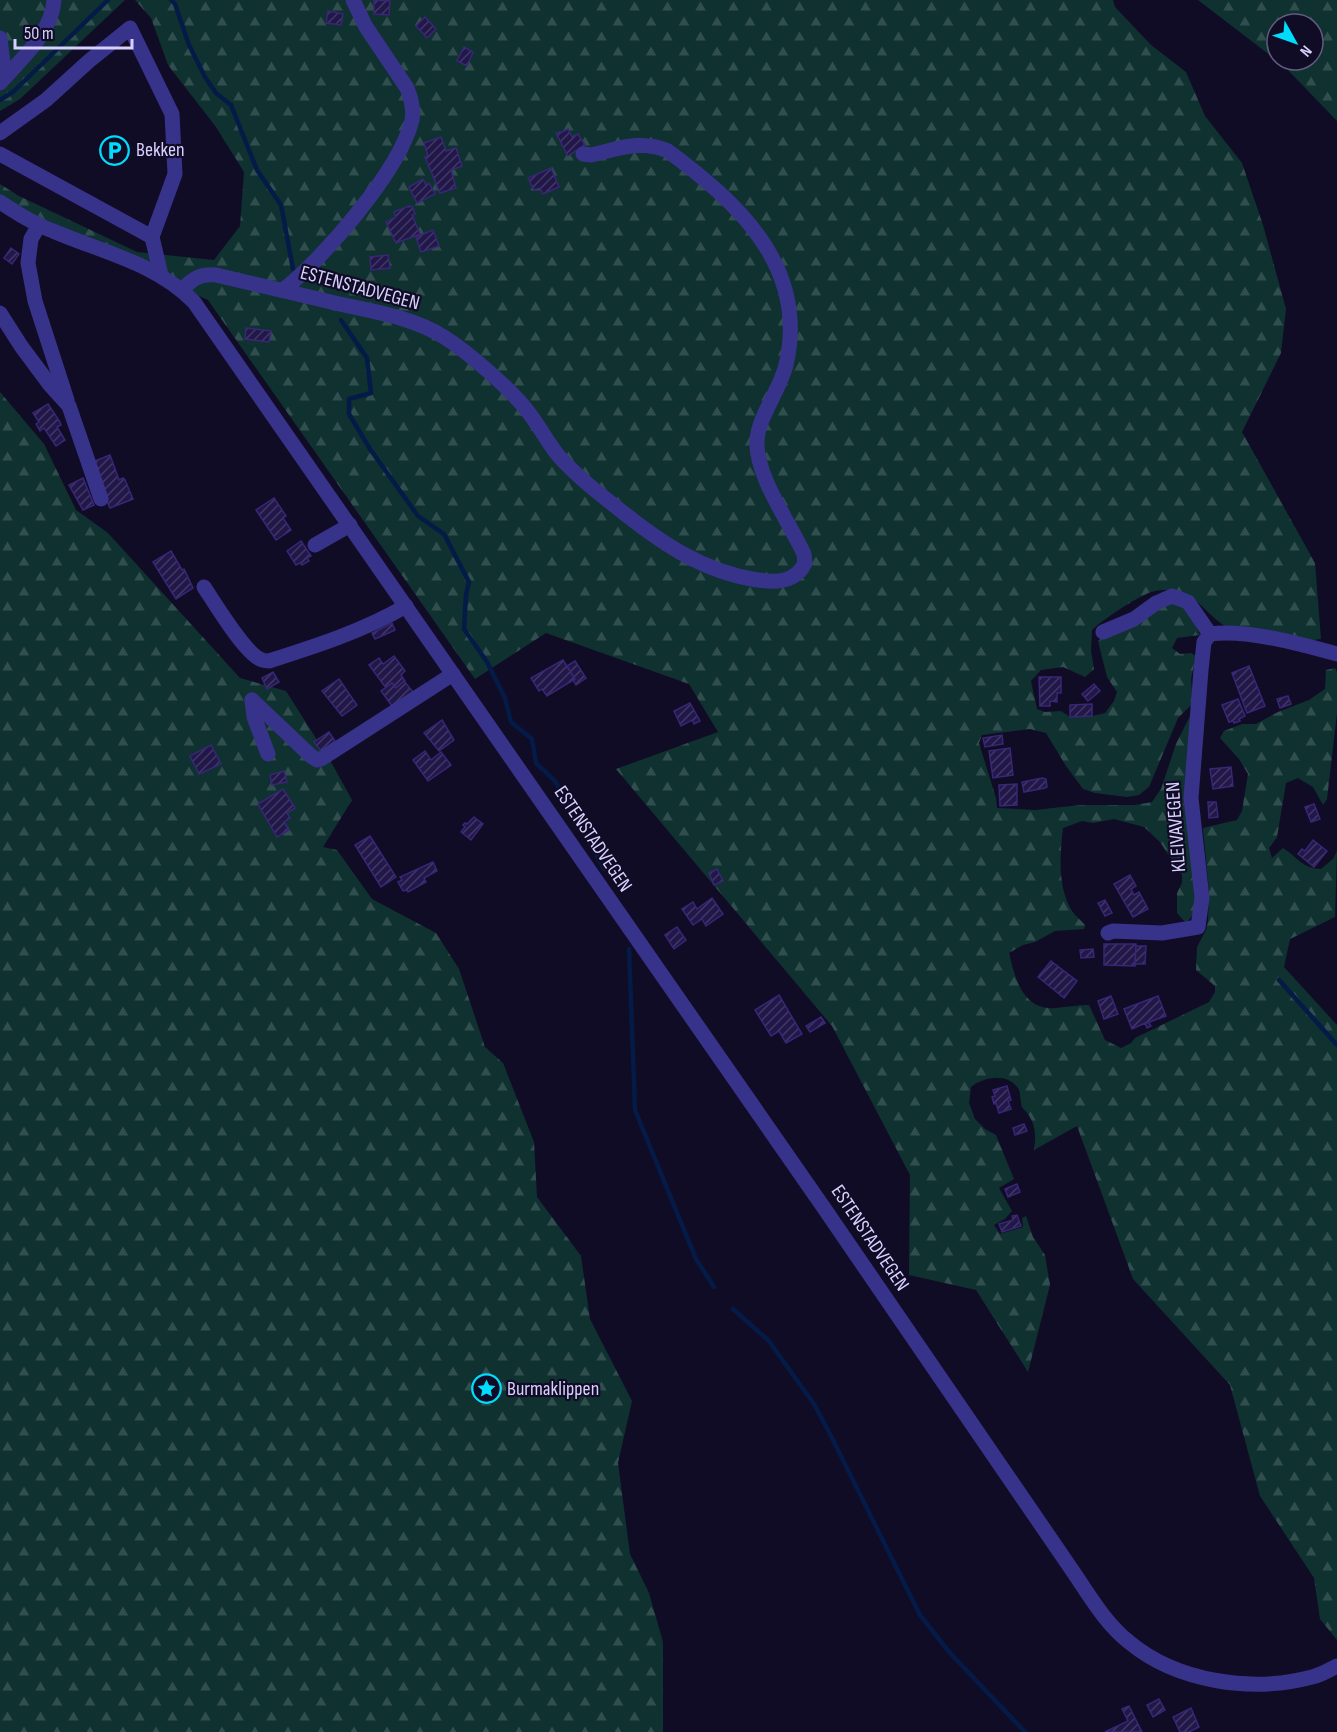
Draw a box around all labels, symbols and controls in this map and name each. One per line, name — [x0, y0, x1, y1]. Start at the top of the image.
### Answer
scale bar — [15, 12, 132, 50]
north arrow — [1265, 12, 1325, 72]
text: 50 m — [24, 23, 54, 44]
text: N — [1295, 41, 1315, 60]
parking icon: Bekken — [99, 134, 131, 166]
place label: Bekken — [136, 138, 185, 162]
street label: ESTENSTADVEGEN — [298, 261, 422, 315]
street label: ESTENSTADVEGEN — [549, 781, 637, 897]
street label: KLEIVAVEGEN — [1161, 781, 1191, 873]
street label: ESTENSTADVEGEN — [826, 1180, 914, 1296]
place icon: Burmaklippen — [470, 1373, 502, 1405]
place label: Burmaklippen — [507, 1377, 599, 1401]

